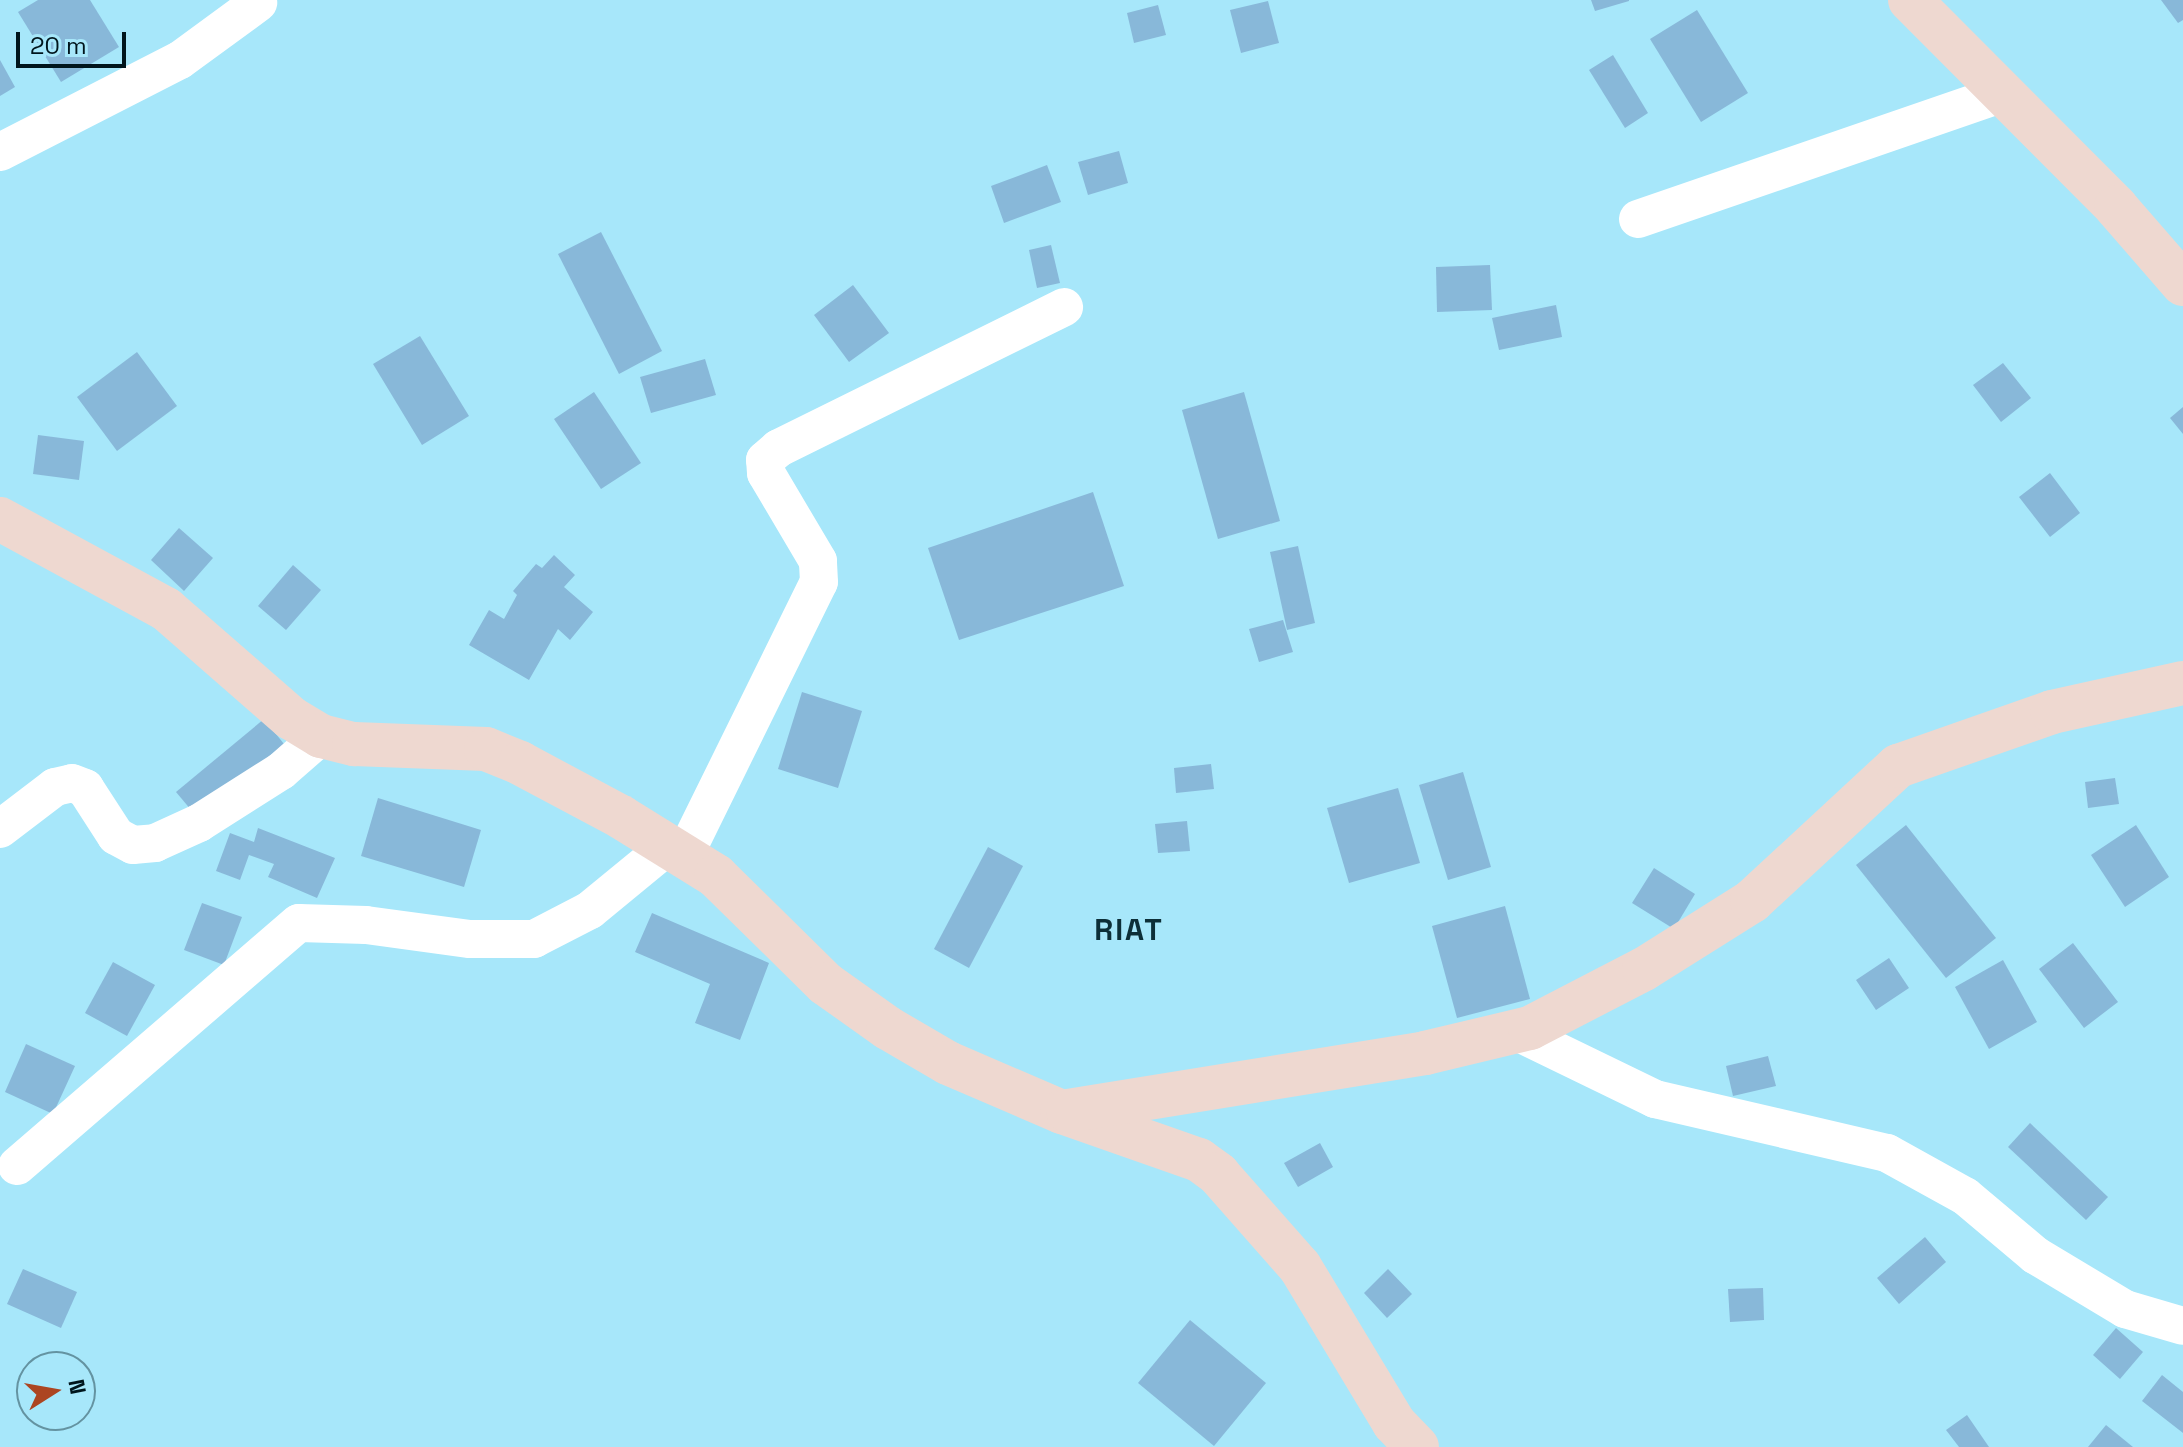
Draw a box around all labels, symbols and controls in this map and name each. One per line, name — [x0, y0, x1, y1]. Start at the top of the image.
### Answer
scale bar — [20, 16, 130, 66]
text: 20 m — [30, 30, 87, 61]
district label: RIAT — [1094, 912, 1164, 948]
north arrow — [16, 1351, 96, 1431]
text: N — [62, 1377, 93, 1397]

